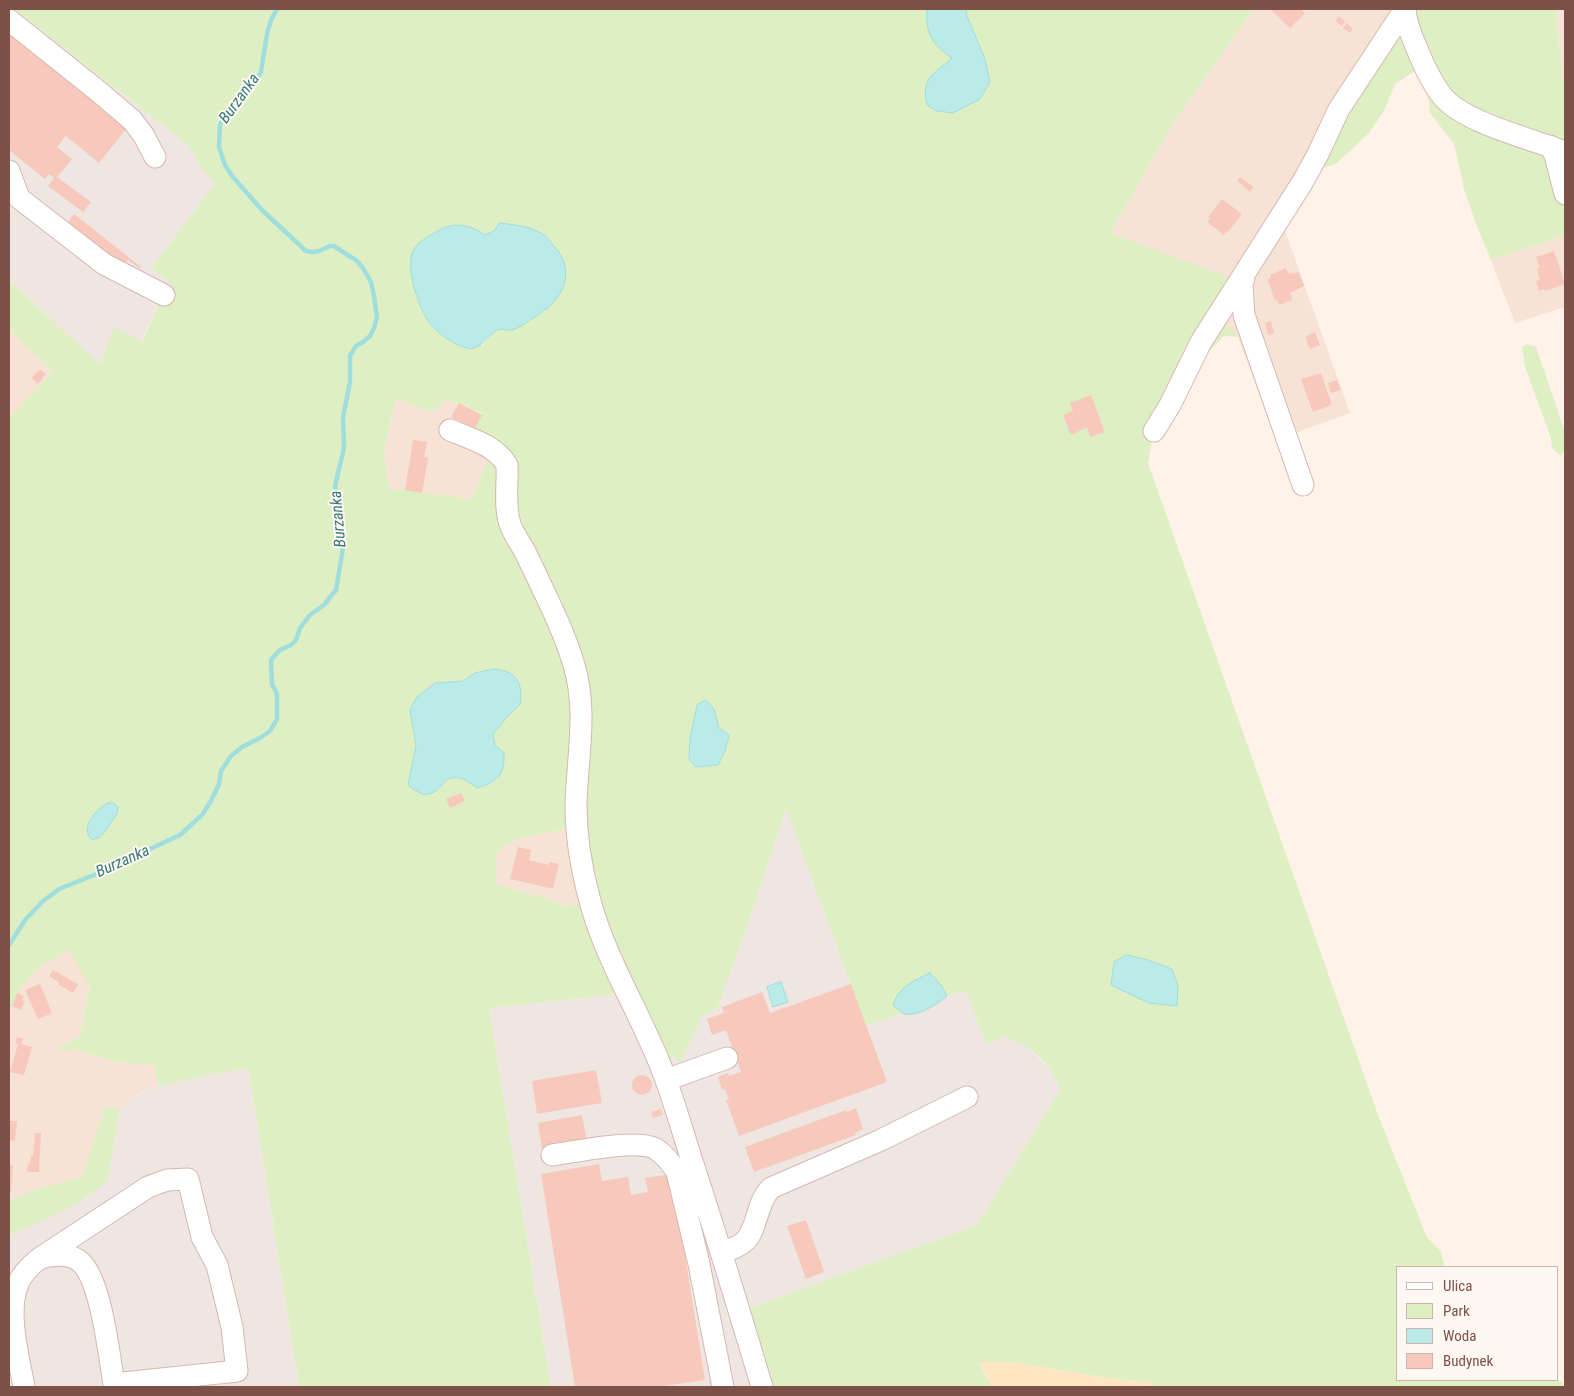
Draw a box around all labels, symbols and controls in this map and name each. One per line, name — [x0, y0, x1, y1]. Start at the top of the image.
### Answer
water label: Burzanka — [216, 70, 264, 128]
water label: Burzanka — [327, 490, 351, 548]
water label: Burzanka — [93, 842, 153, 882]
legend — [1396, 1266, 1559, 1381]
text: Ulica — [1443, 1277, 1472, 1295]
text: Park — [1443, 1302, 1470, 1320]
text: Woda — [1443, 1327, 1476, 1345]
text: Budynek — [1443, 1352, 1493, 1370]

